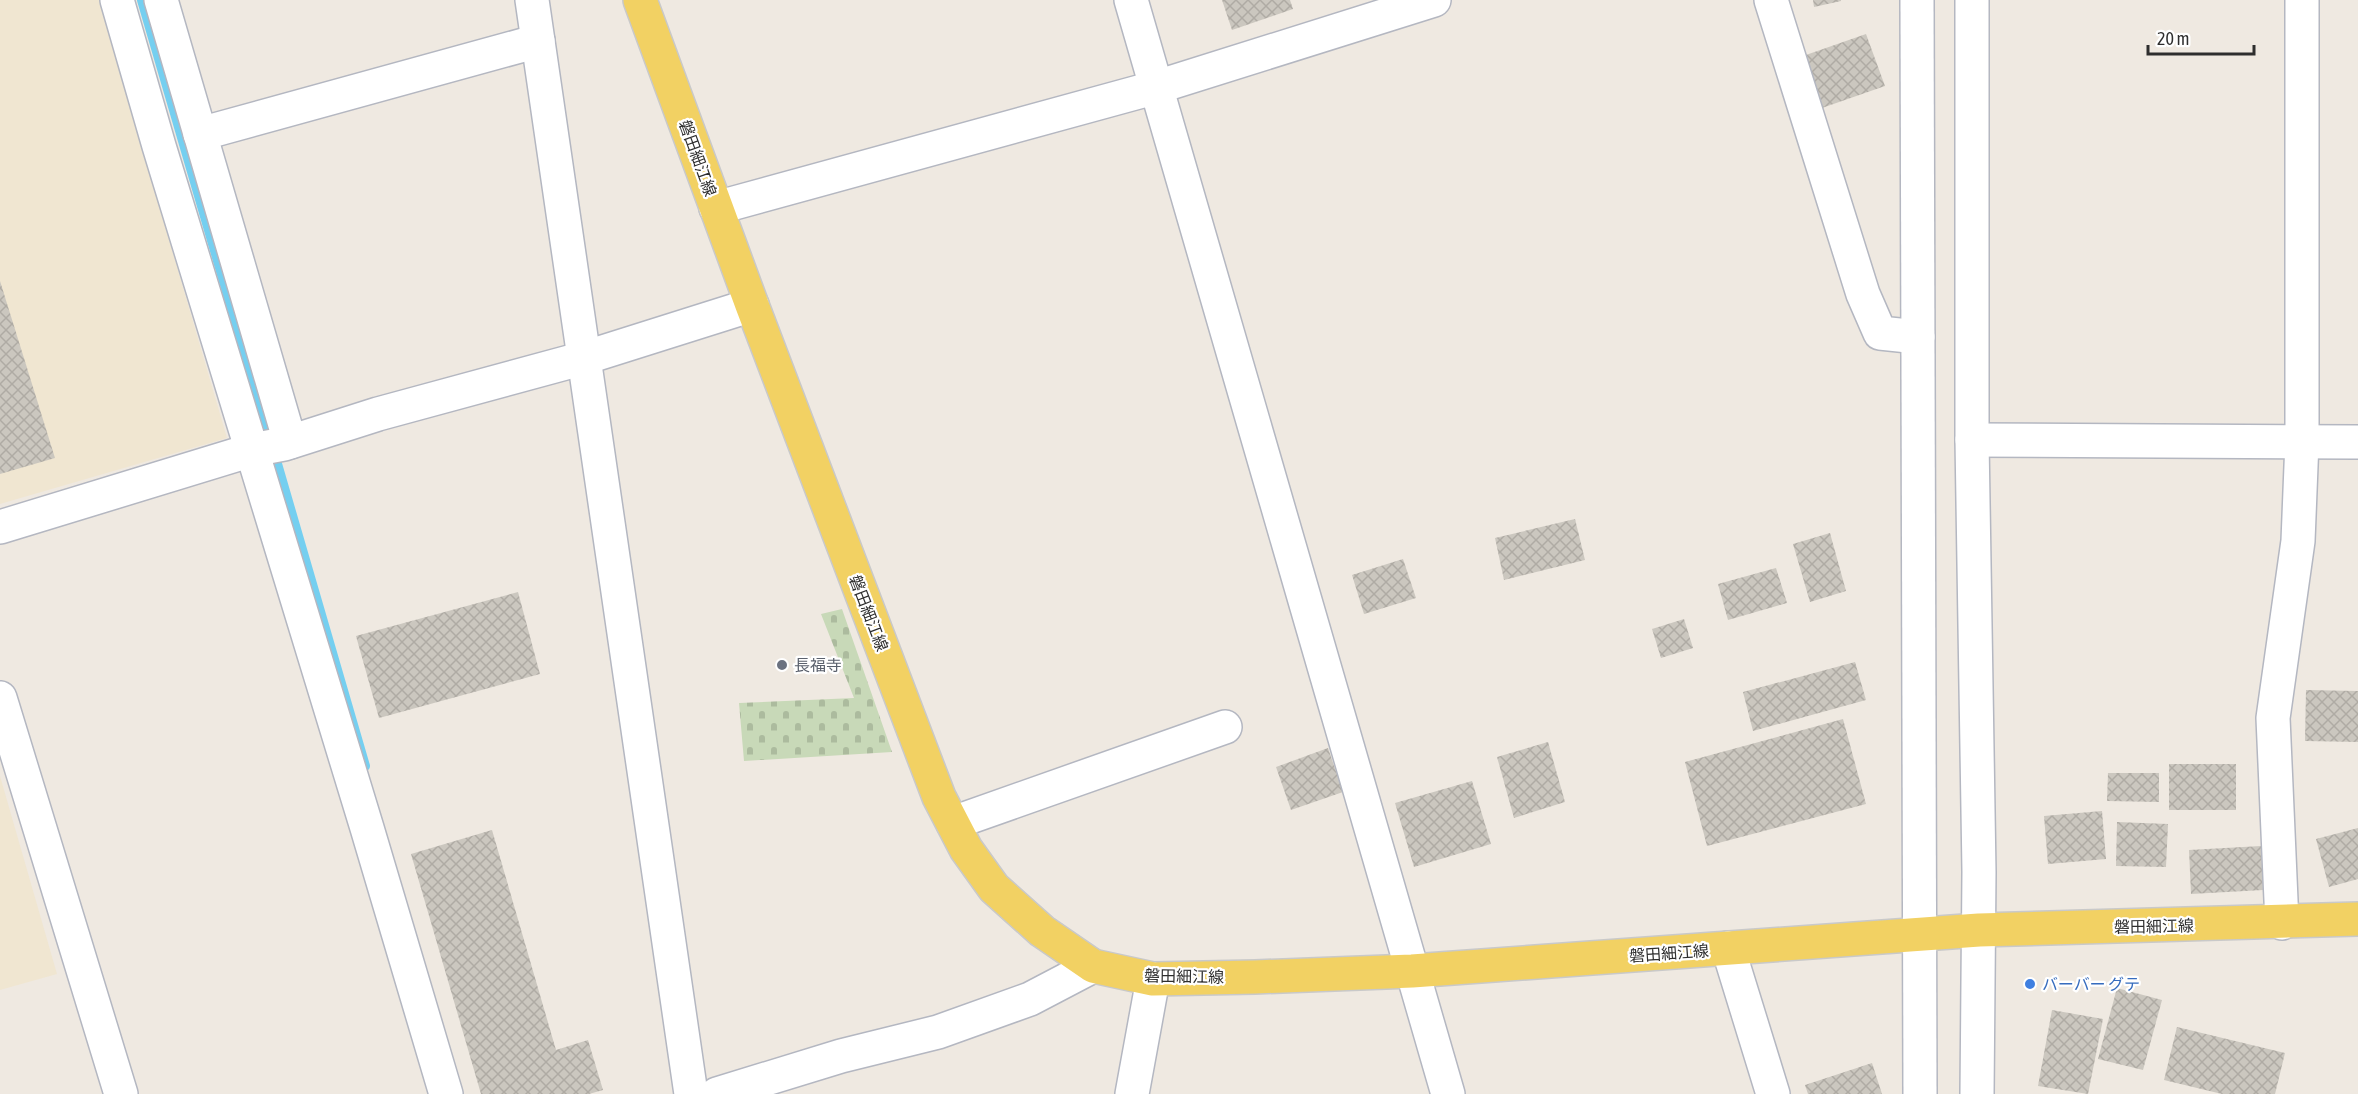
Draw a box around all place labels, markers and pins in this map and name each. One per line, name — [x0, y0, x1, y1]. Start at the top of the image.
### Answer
place label: 長福寺 — [794, 656, 842, 674]
marker: 長福寺 — [775, 658, 789, 672]
place label: バーバー グテ — [2042, 975, 2140, 993]
marker: バーバー グテ — [2023, 977, 2037, 991]

